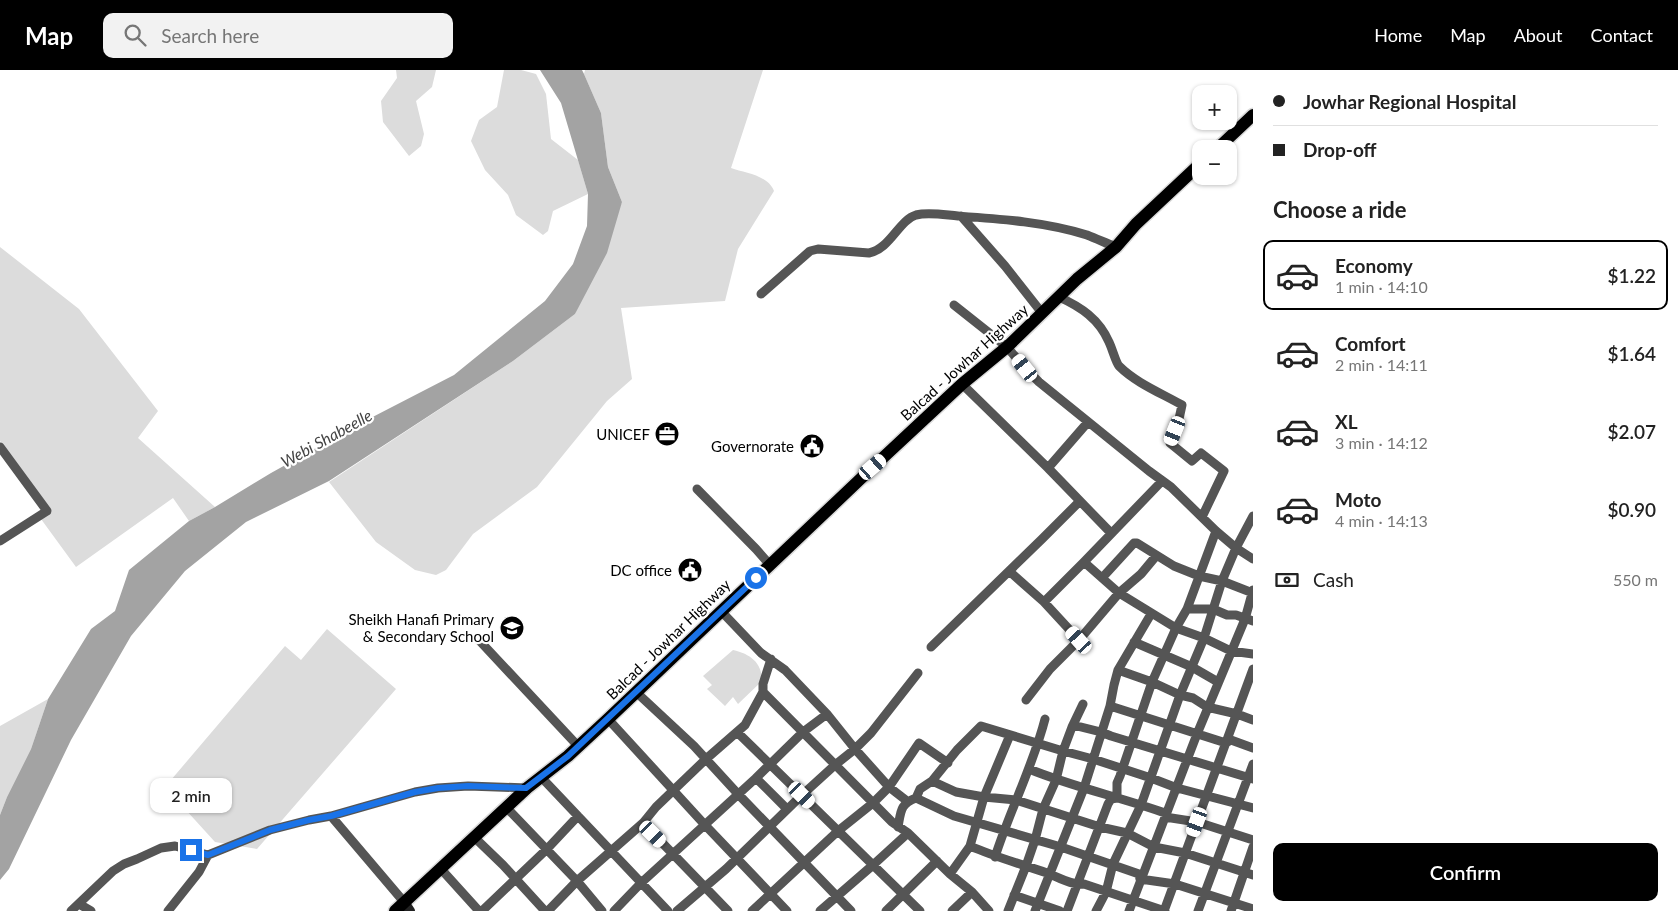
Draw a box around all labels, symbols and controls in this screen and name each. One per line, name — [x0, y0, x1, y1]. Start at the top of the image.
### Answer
search box — [103, 13, 453, 58]
text: Map — [25, 21, 73, 50]
icon: search — [121, 21, 149, 49]
text: Search here — [161, 24, 259, 47]
text: Home — [1374, 24, 1422, 46]
text: Map — [1450, 24, 1486, 46]
text: About — [1514, 24, 1563, 46]
text: Contact — [1591, 24, 1653, 46]
map controls — [1192, 85, 1237, 185]
button: + — [1192, 85, 1237, 130]
text: Jowhar Regional Hospital — [1303, 90, 1516, 113]
text: Drop-off — [1303, 138, 1377, 161]
button: − — [1192, 140, 1237, 185]
text: Choose a ride — [1273, 196, 1407, 223]
icon: car — [1275, 253, 1320, 298]
text: Economy — [1335, 254, 1413, 277]
text: $1.22 — [1607, 264, 1656, 287]
text: 1 min · 14:10 — [1335, 277, 1428, 296]
street label: Balcad - Jowhar Highway — [897, 300, 1032, 424]
icon: car — [1275, 331, 1320, 376]
text: Comfort — [1335, 332, 1406, 355]
text: $1.64 — [1607, 342, 1656, 365]
car — [1009, 352, 1040, 384]
text: 2 min · 14:11 — [1335, 355, 1428, 374]
water label: Webi Shabeelle — [277, 405, 375, 471]
icon: car — [1275, 409, 1320, 454]
text: XL — [1335, 410, 1358, 433]
car — [1162, 414, 1187, 448]
text: $2.07 — [1607, 420, 1656, 443]
office icon: UNICEF — [654, 421, 680, 447]
place label: UNICEF — [596, 425, 650, 443]
public building icon: Governorate — [799, 433, 825, 459]
text: 3 min · 14:12 — [1335, 433, 1428, 452]
place label: Governorate — [711, 437, 794, 455]
car — [856, 451, 889, 483]
icon: car — [1275, 487, 1320, 532]
text: Moto — [1335, 488, 1381, 511]
text: $0.90 — [1607, 498, 1656, 521]
text: 4 min · 14:13 — [1335, 511, 1428, 530]
public building icon: DC office — [677, 557, 703, 583]
place label: DC office — [610, 561, 672, 579]
icon: cash — [1273, 566, 1301, 594]
route start — [745, 567, 767, 589]
text: Cash — [1313, 568, 1354, 591]
text: 550 m — [1613, 570, 1658, 589]
street label: Balcad - Jowhar Highway — [602, 575, 734, 703]
place label: Sheikh Hanafi Primary & Secondary School — [349, 610, 494, 645]
school or university icon: Sheikh Hanafi Primary & Secondary School — [499, 615, 525, 641]
car — [1063, 624, 1094, 656]
callout: 2 min — [150, 778, 232, 812]
car — [786, 779, 817, 811]
text: 2 min — [171, 786, 211, 805]
car — [1184, 805, 1209, 839]
car — [637, 818, 668, 850]
route end — [180, 839, 202, 861]
button: Confirm — [1273, 843, 1658, 901]

